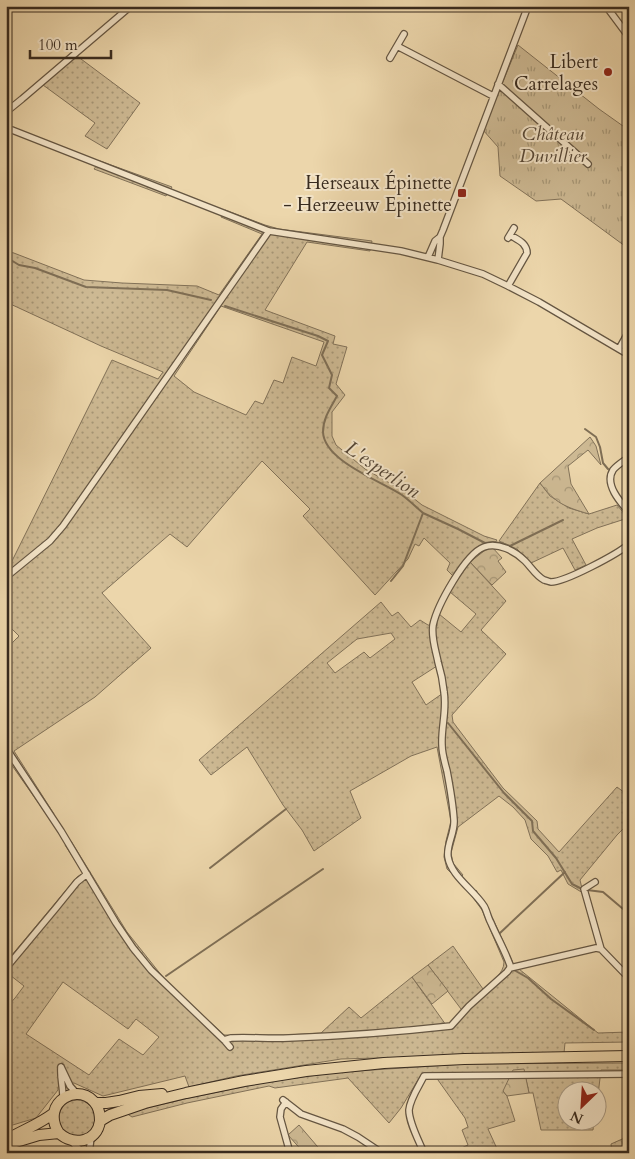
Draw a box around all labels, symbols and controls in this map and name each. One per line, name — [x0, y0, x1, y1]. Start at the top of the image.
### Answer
scale bar — [30, 28, 111, 60]
text: 100 m — [38, 35, 78, 55]
place label: Libert Carrelages — [514, 49, 598, 97]
marker: Libert Carrelages — [602, 66, 614, 78]
park label: Château Duvillier — [519, 121, 587, 169]
place label: Herseaux Épinette - Herzeeuw Epinette — [283, 170, 452, 218]
marker: Herseaux Épinette - Herzeeuw Epinette — [456, 187, 468, 199]
water label: L'esperlion — [340, 434, 426, 505]
north arrow — [558, 1082, 608, 1132]
text: N — [567, 1106, 586, 1129]

